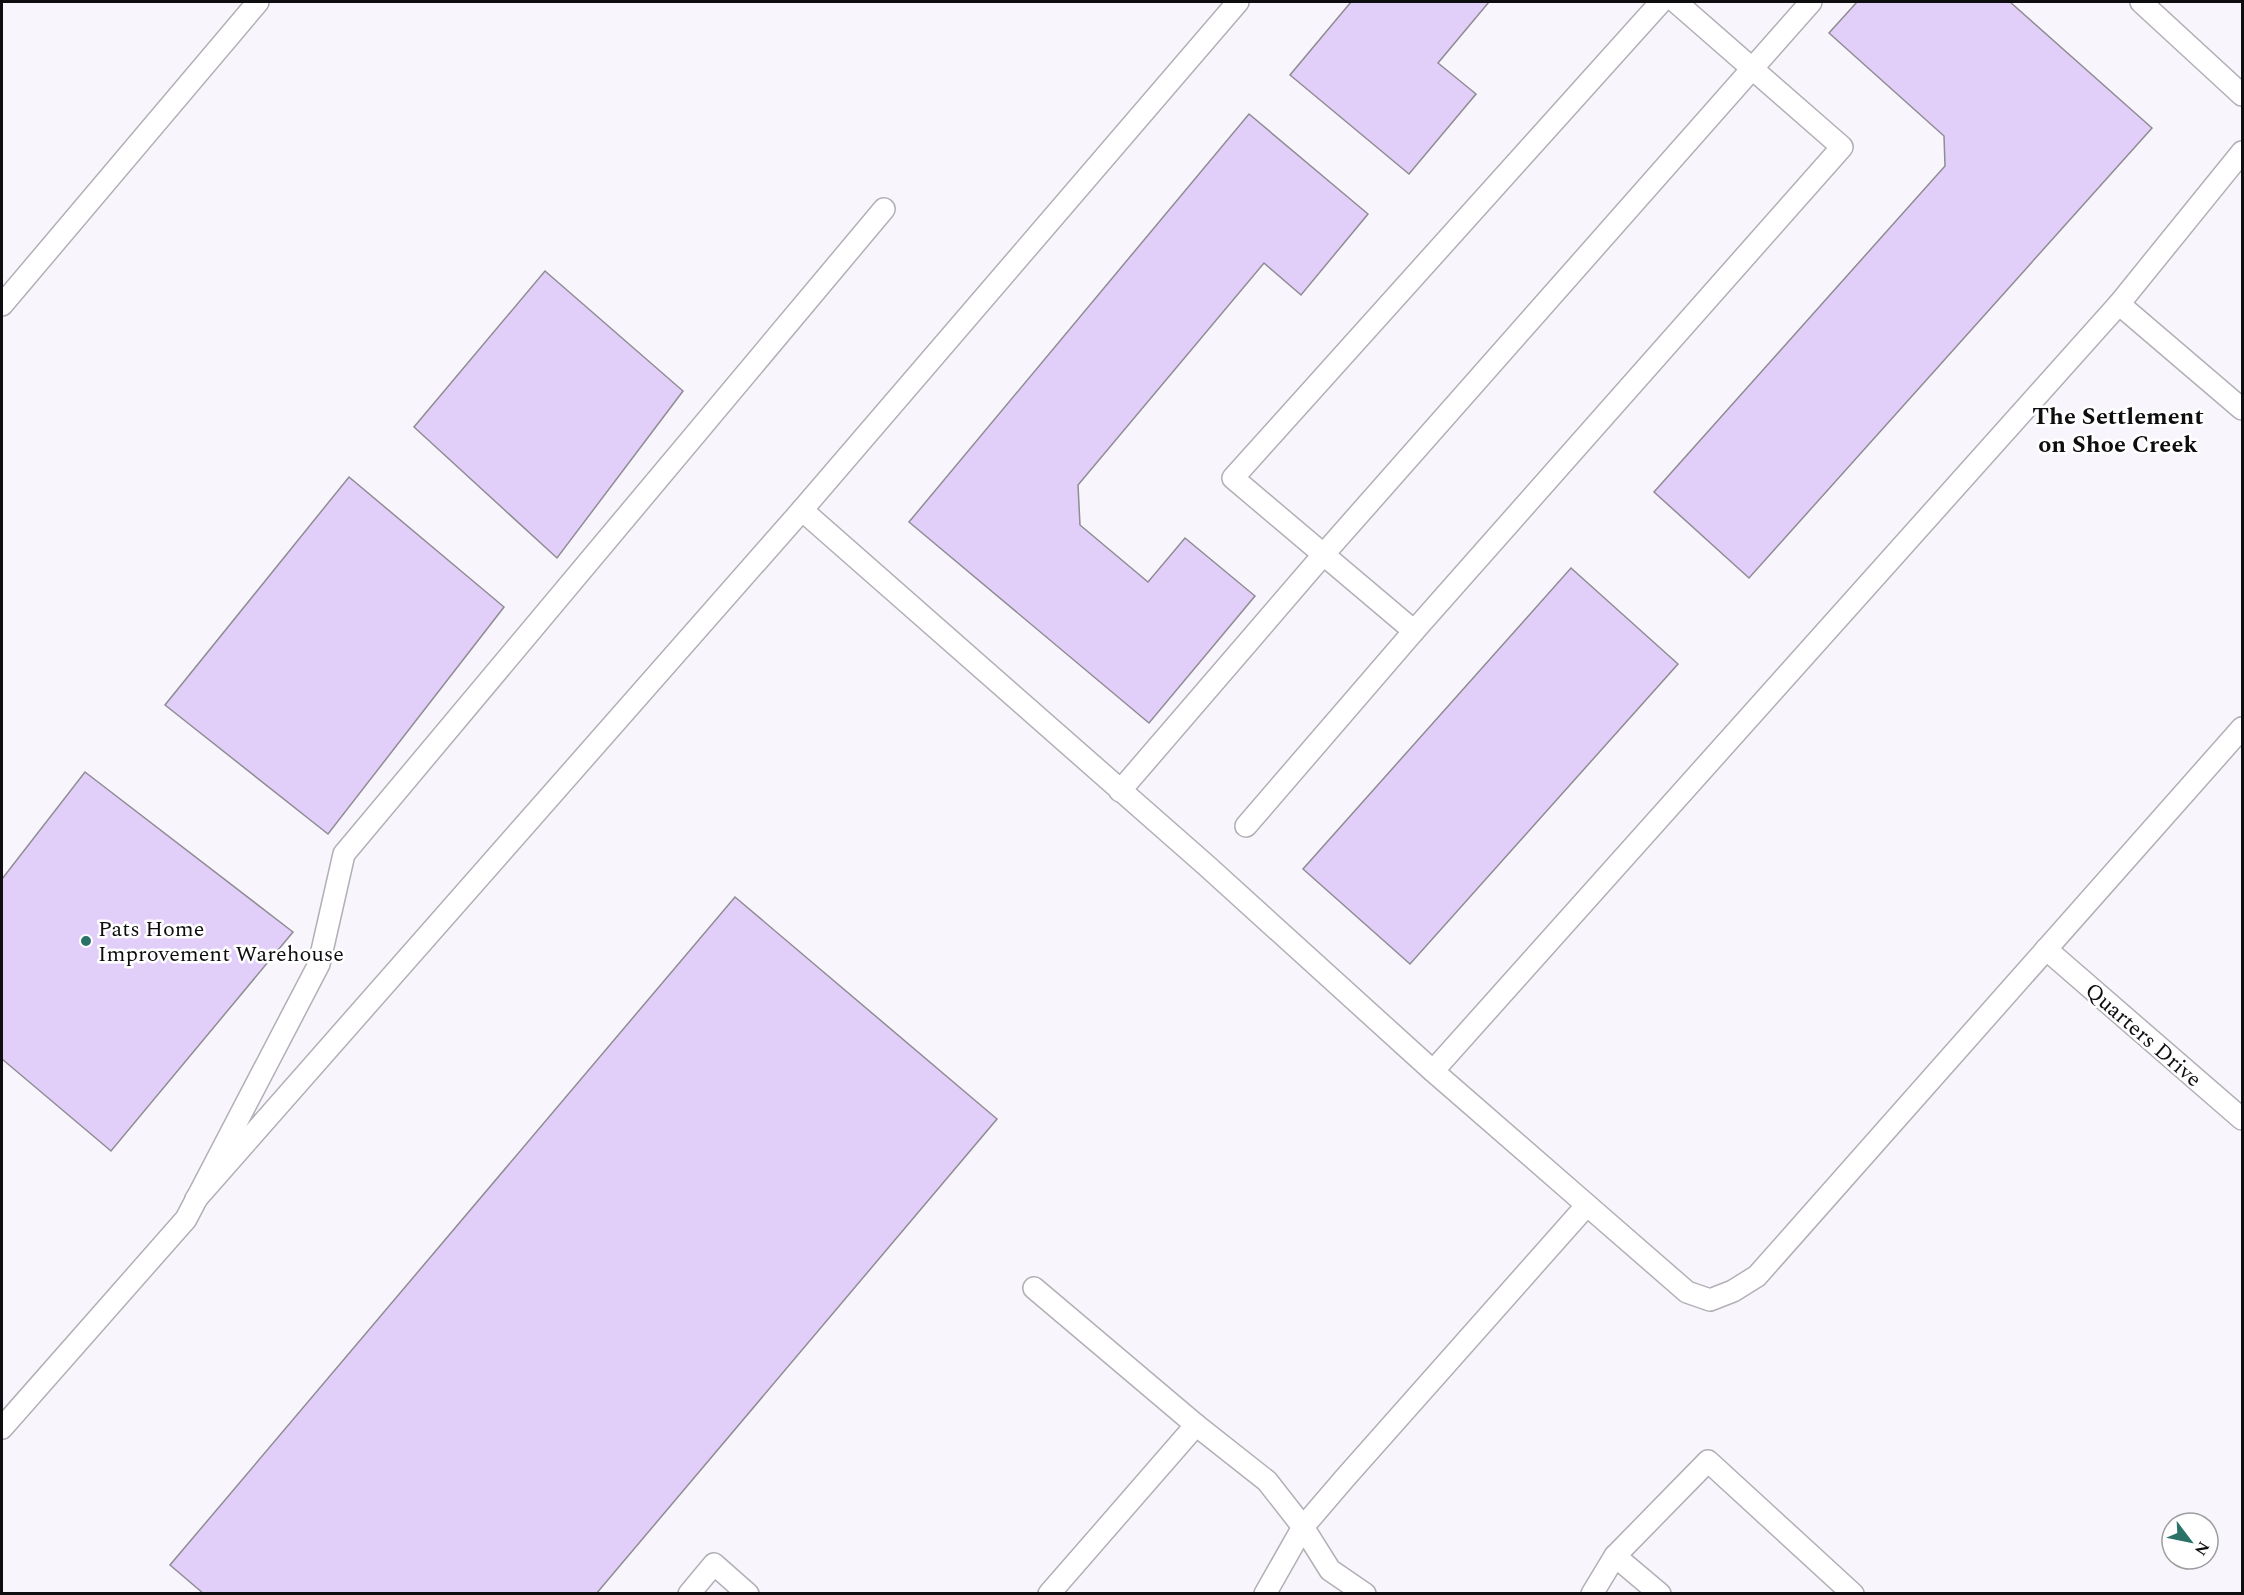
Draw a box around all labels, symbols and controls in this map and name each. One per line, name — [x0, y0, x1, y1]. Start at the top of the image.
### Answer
district label: The Settlement on Shoe Creek — [2032, 399, 2204, 463]
place label: Pats Home Improvement Warehouse — [98, 913, 344, 971]
marker: Pats Home Improvement Warehouse — [79, 934, 93, 948]
street label: Quarters Drive — [2077, 975, 2209, 1095]
north arrow — [2160, 1511, 2220, 1571]
text: N — [2188, 1537, 2216, 1560]

